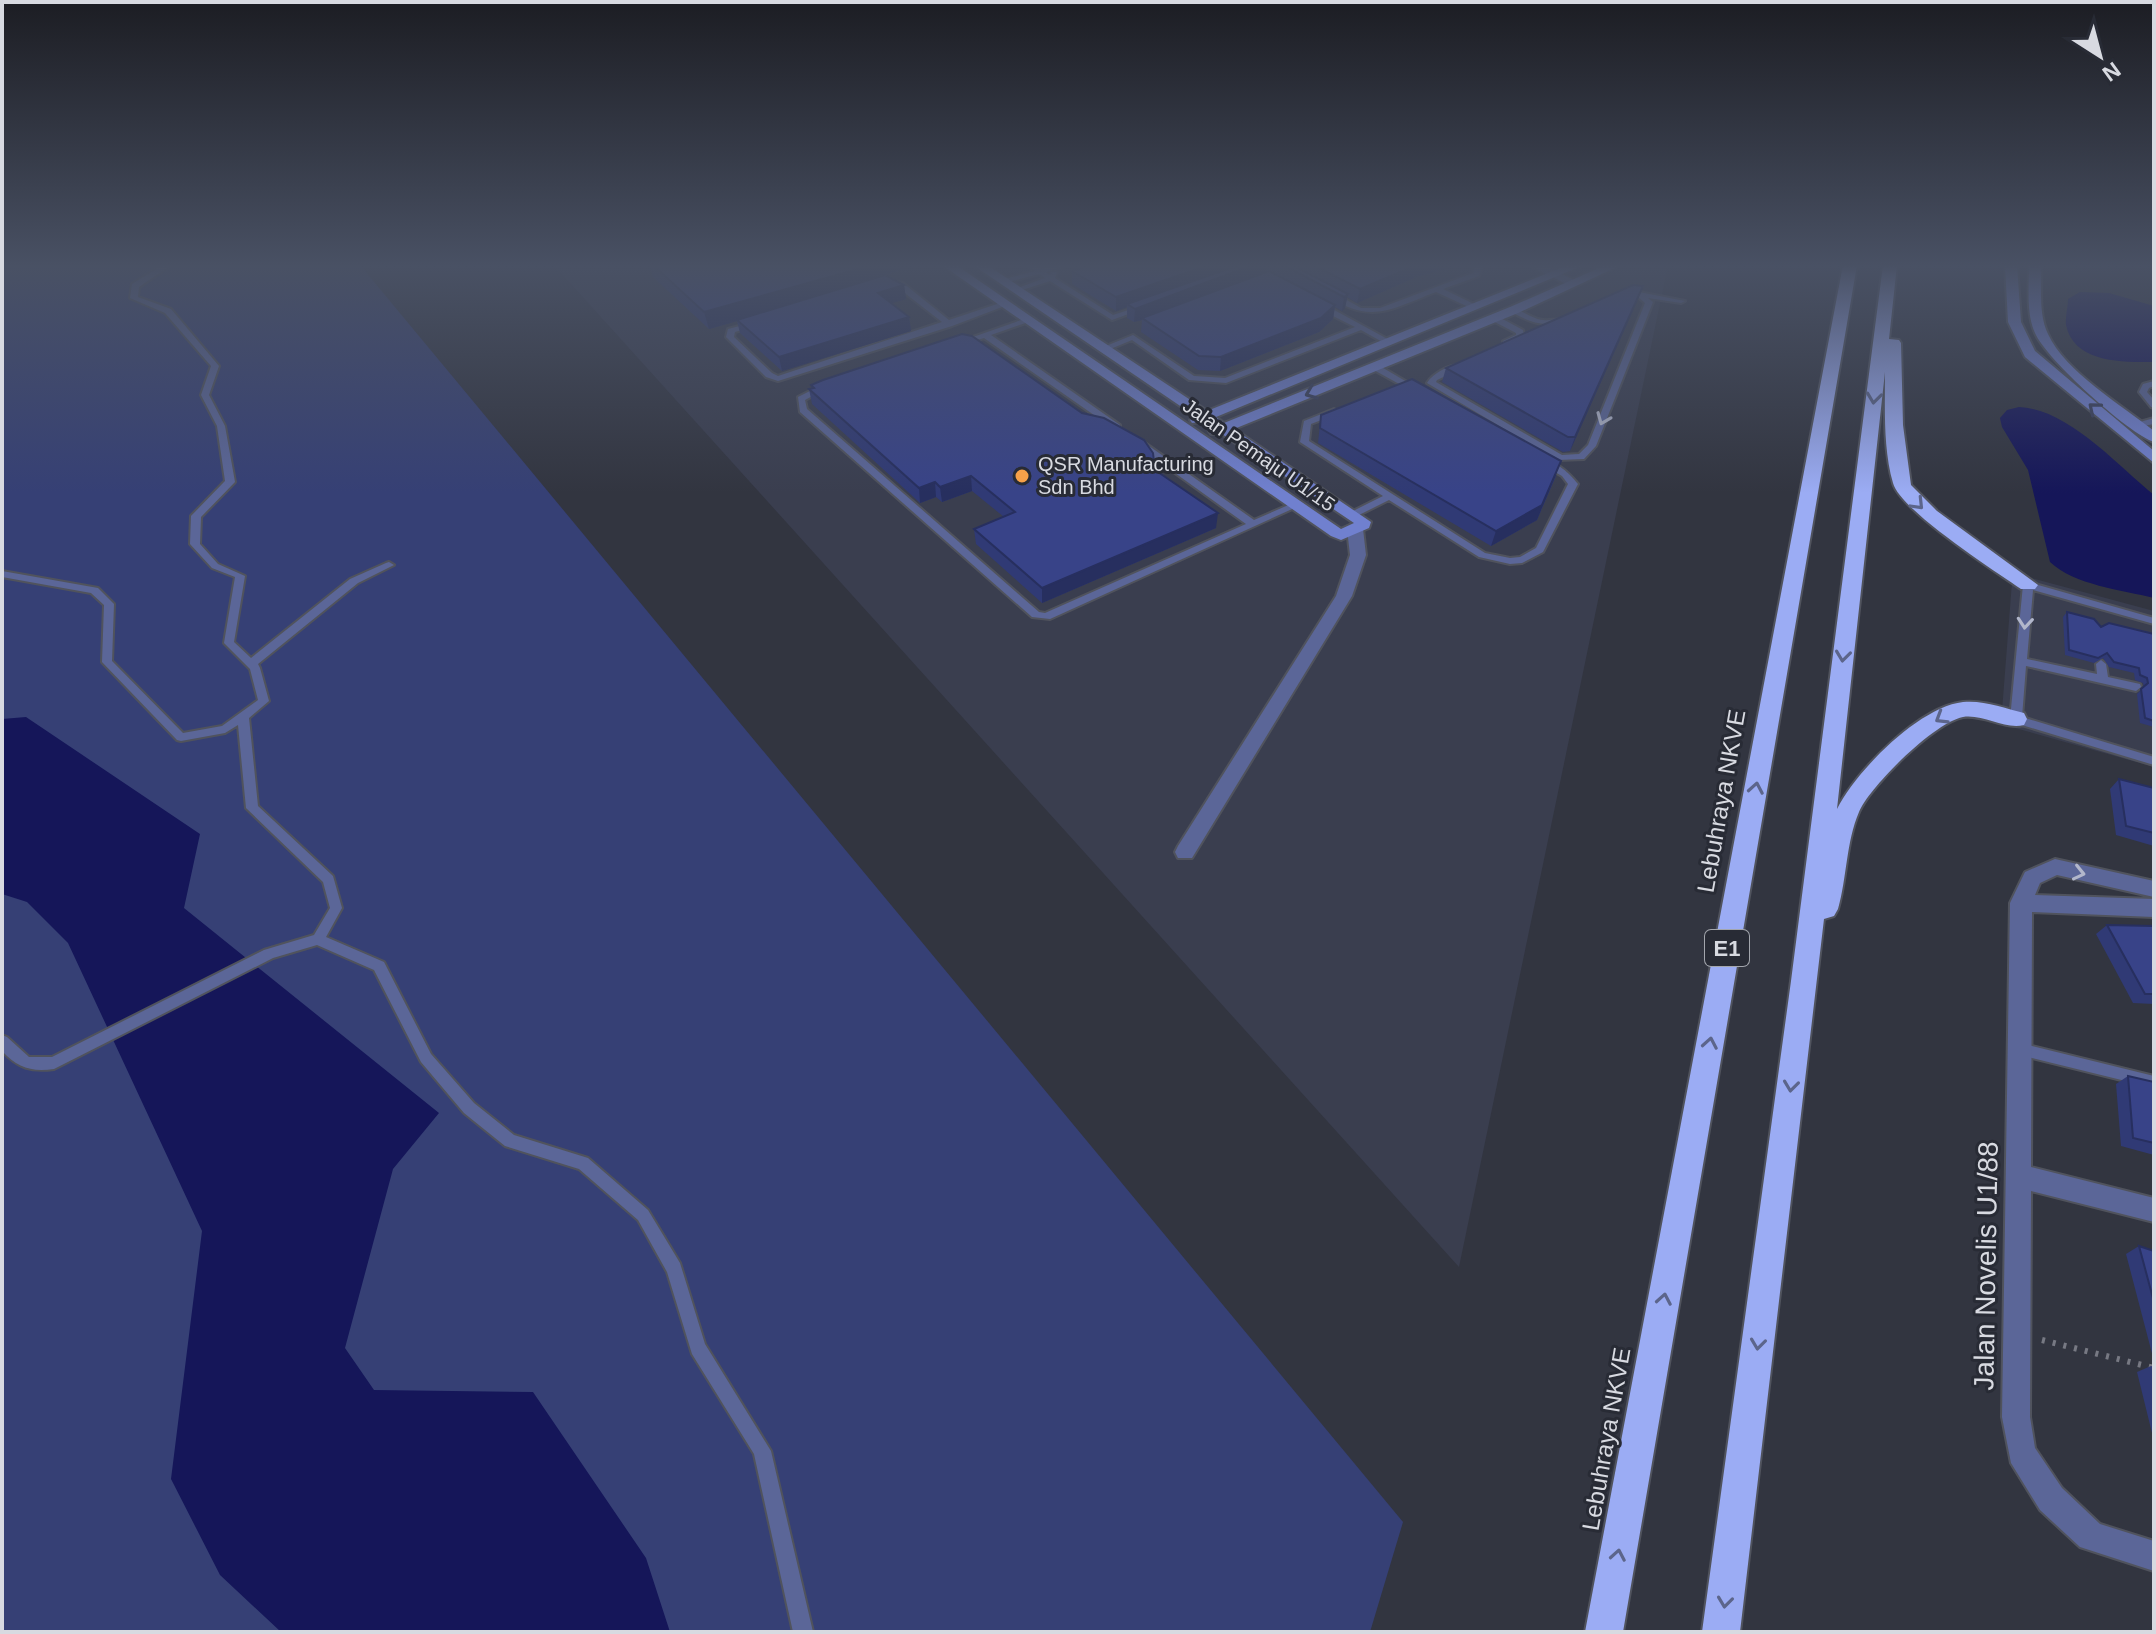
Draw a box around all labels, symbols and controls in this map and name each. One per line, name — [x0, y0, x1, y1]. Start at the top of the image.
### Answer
north arrow — [2060, 16, 2140, 96]
text: N — [2098, 57, 2125, 87]
one-way arrow — [1305, 383, 1319, 399]
one-way arrow — [1866, 392, 1883, 405]
street label: Jalan Pemaju U1/15 — [1179, 394, 1339, 516]
one-way arrow — [2089, 404, 2104, 418]
one-way arrow — [1596, 411, 1612, 425]
place label: QSR Manufacturing Sdn Bhd — [1038, 453, 1214, 498]
marker: QSR Manufacturing Sdn Bhd — [1013, 467, 1031, 485]
one-way arrow — [1909, 495, 1924, 509]
one-way arrow — [2016, 617, 2033, 630]
one-way arrow — [1835, 649, 1852, 663]
street label: Lebuhraya NKVE — [1692, 707, 1750, 895]
one-way arrow — [1936, 709, 1950, 724]
one-way arrow — [1747, 781, 1764, 794]
one-way arrow — [2071, 864, 2085, 881]
road number: E1 — [1705, 930, 1749, 966]
one-way arrow — [1701, 1037, 1718, 1050]
one-way arrow — [1782, 1080, 1799, 1093]
street label: Jalan Novelis U1/88 — [1968, 1141, 2004, 1391]
one-way arrow — [1655, 1293, 1672, 1306]
one-way arrow — [1749, 1338, 1766, 1351]
street label: Lebuhraya NKVE — [1577, 1345, 1635, 1533]
one-way arrow — [1608, 1548, 1625, 1562]
one-way arrow — [1716, 1595, 1733, 1608]

